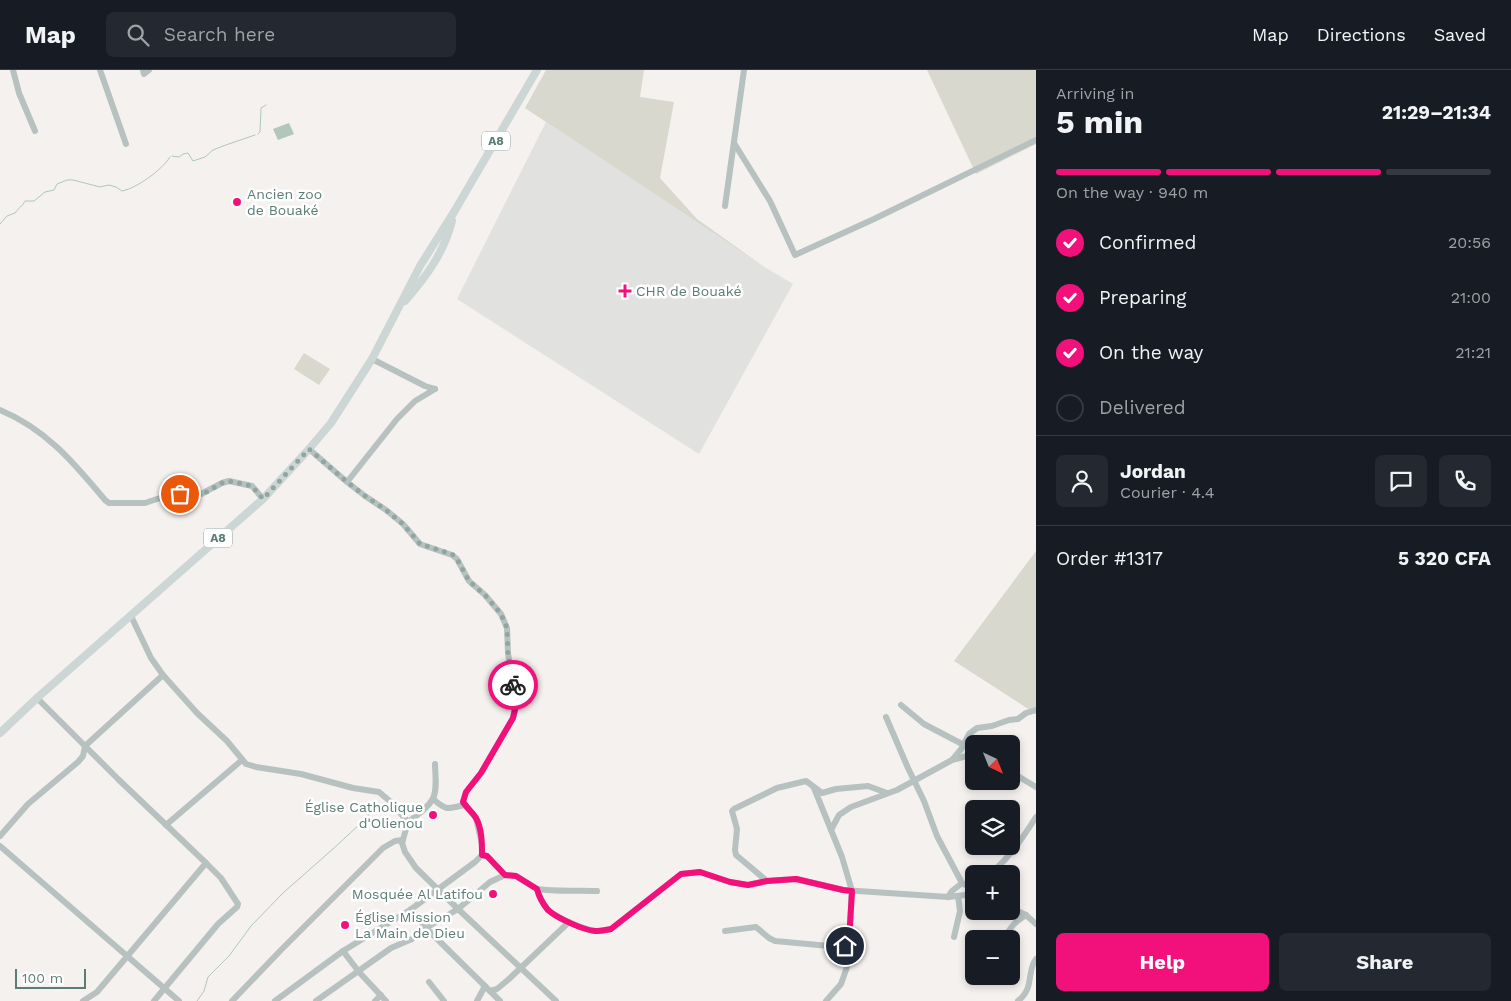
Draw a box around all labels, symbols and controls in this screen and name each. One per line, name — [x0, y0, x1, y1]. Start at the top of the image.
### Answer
search box — [106, 12, 456, 57]
text: Map — [25, 21, 76, 49]
icon: search — [124, 21, 152, 49]
text: Search here — [164, 23, 275, 46]
text: Map — [1252, 24, 1289, 45]
text: Directions — [1317, 24, 1406, 45]
text: Saved — [1434, 24, 1486, 45]
text: Arriving in — [1056, 84, 1134, 103]
text: 21:29–21:34 — [1382, 101, 1491, 124]
text: 5 min — [1056, 103, 1143, 141]
road number: A8 — [482, 131, 510, 150]
text: On the way · 940 m — [1056, 183, 1208, 202]
place label: Ancien zoo de Bouaké — [247, 186, 322, 218]
marker: Ancien zoo de Bouaké — [231, 196, 243, 208]
icon: check — [1056, 229, 1084, 257]
text: Confirmed — [1099, 231, 1196, 254]
text: 20:56 — [1448, 233, 1491, 252]
place label: CHR de Bouaké — [636, 283, 741, 299]
marker: CHR de Bouaké — [618, 284, 632, 298]
icon: check — [1056, 284, 1084, 312]
text: Preparing — [1099, 286, 1186, 309]
text: 21:00 — [1451, 288, 1491, 307]
icon: check — [1056, 339, 1084, 367]
text: On the way — [1099, 341, 1203, 364]
text: 21:21 — [1455, 343, 1491, 362]
text: Delivered — [1099, 396, 1186, 419]
button: person — [1056, 455, 1108, 507]
button: chat — [1375, 455, 1427, 507]
button: phone — [1439, 455, 1491, 507]
text: Jordan — [1120, 460, 1186, 483]
pin — [159, 473, 201, 515]
icon: bag — [166, 480, 194, 508]
text: Courier · 4.4 — [1120, 483, 1215, 502]
road number: A8 — [204, 528, 232, 548]
text: Order #1317 — [1056, 547, 1163, 570]
text: 5 320 CFA — [1398, 547, 1491, 570]
courier — [488, 660, 538, 710]
icon: bike — [499, 671, 527, 699]
north arrow — [965, 735, 1020, 790]
map controls — [965, 735, 1020, 985]
place label: Église Catholique d'Olienou — [305, 799, 423, 831]
button: layers — [965, 800, 1020, 855]
marker: Église Catholique d'Olienou — [427, 809, 439, 821]
button: + — [965, 865, 1020, 920]
place label: Mosquée Al Latifou — [352, 886, 483, 902]
marker: Mosquée Al Latifou — [487, 888, 499, 900]
place label: Église Mission La Main de Dieu — [355, 909, 465, 941]
marker: Église Mission La Main de Dieu — [339, 919, 351, 931]
pin — [824, 925, 866, 967]
button: − — [965, 930, 1020, 985]
icon: home — [831, 932, 859, 960]
button: Help — [1056, 933, 1269, 991]
button: Share — [1279, 933, 1491, 991]
scale bar — [15, 966, 86, 989]
text: 100 m — [22, 970, 63, 986]

